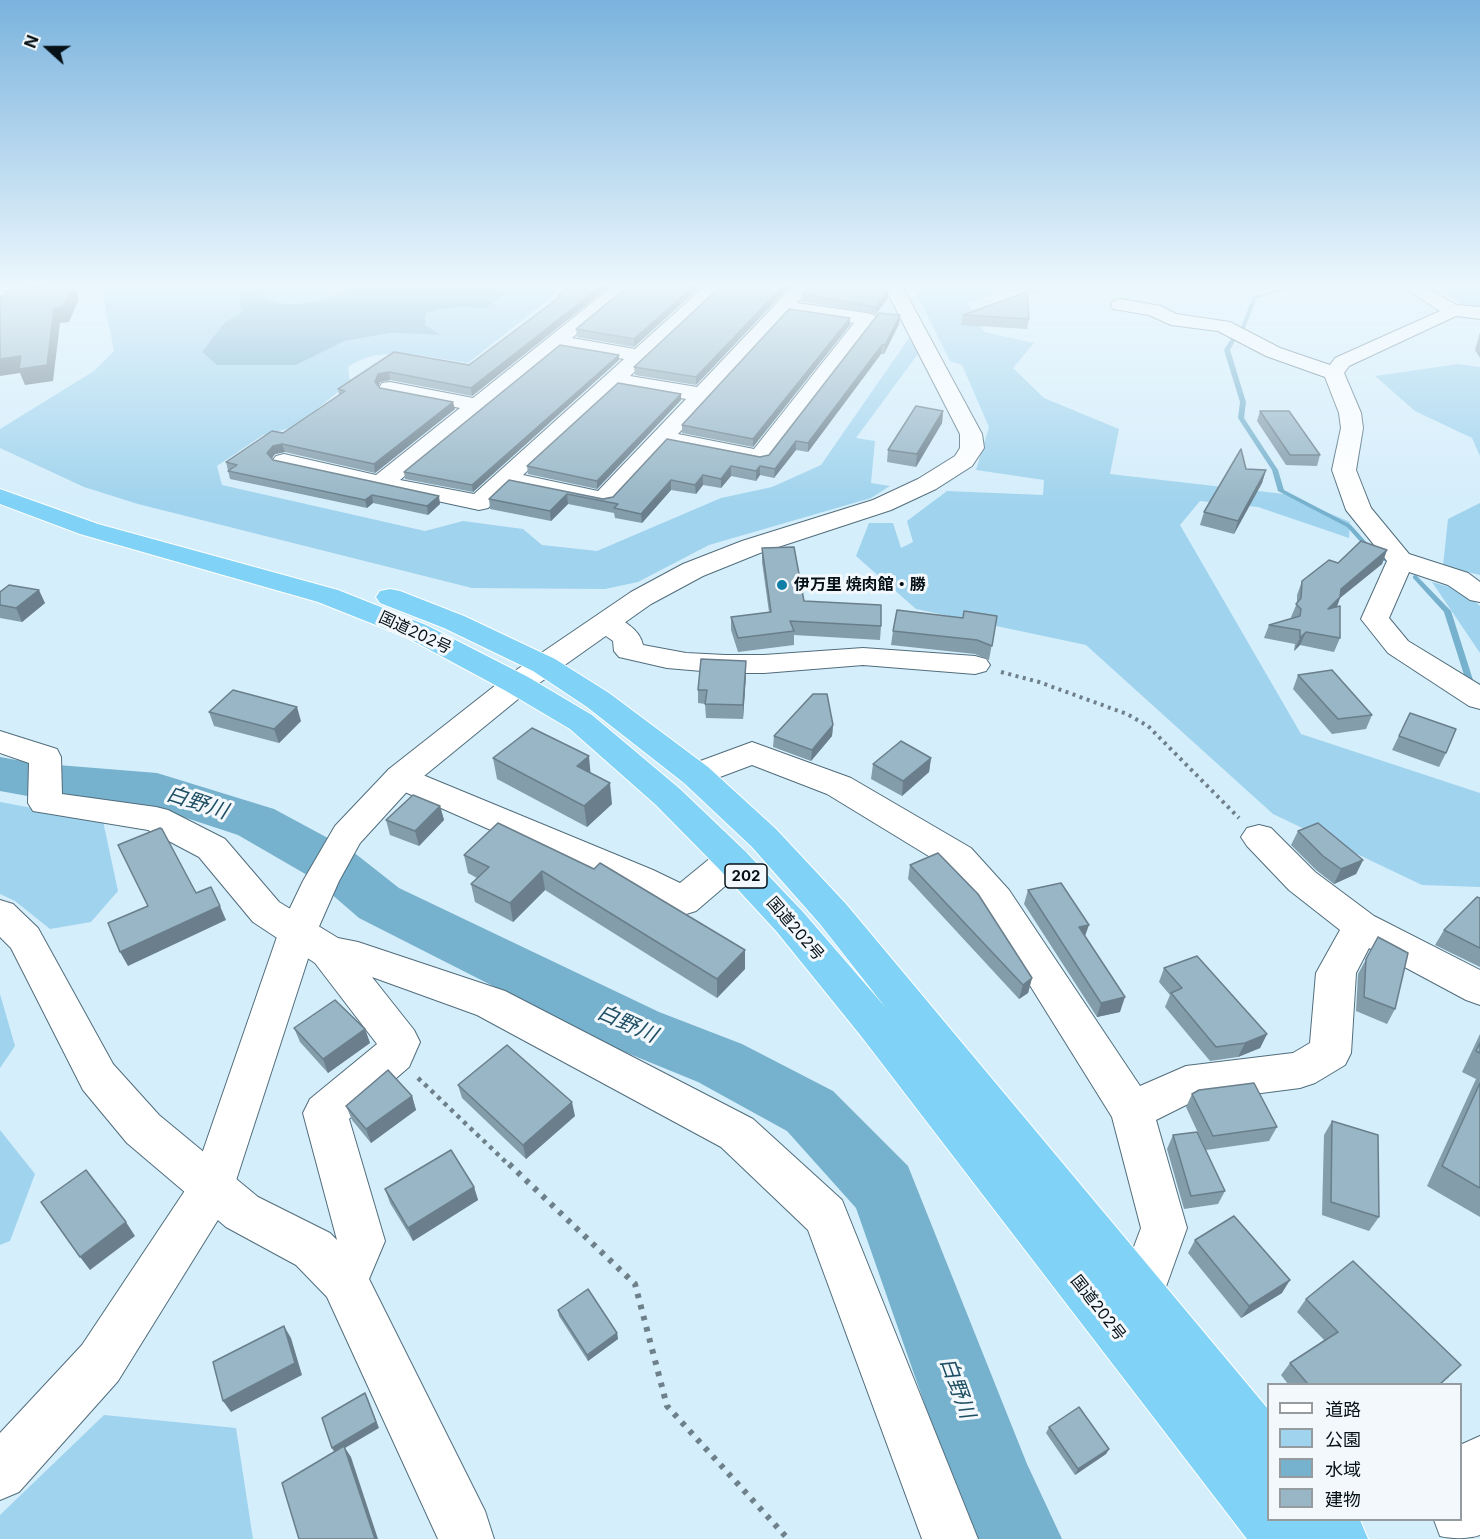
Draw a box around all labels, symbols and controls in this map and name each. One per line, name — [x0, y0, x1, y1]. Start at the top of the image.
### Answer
north arrow — [18, 18, 78, 78]
text: N — [20, 32, 43, 51]
place label: 伊万里 焼肉館・勝 — [794, 575, 926, 595]
marker: 伊万里 焼肉館・勝 — [775, 578, 789, 592]
street label: 国道202号 — [376, 608, 454, 658]
water label: 白野川 — [163, 781, 231, 825]
road number: 202 — [725, 864, 767, 888]
street label: 国道202号 — [762, 893, 828, 965]
water label: 白野川 — [593, 1000, 661, 1048]
street label: 国道202号 — [1067, 1272, 1129, 1344]
water label: 白野川 — [934, 1354, 980, 1422]
legend — [1267, 1383, 1462, 1521]
text: 道路 — [1325, 1399, 1361, 1420]
text: 公園 — [1325, 1429, 1361, 1450]
text: 水域 — [1325, 1459, 1361, 1480]
text: 建物 — [1325, 1489, 1361, 1510]

